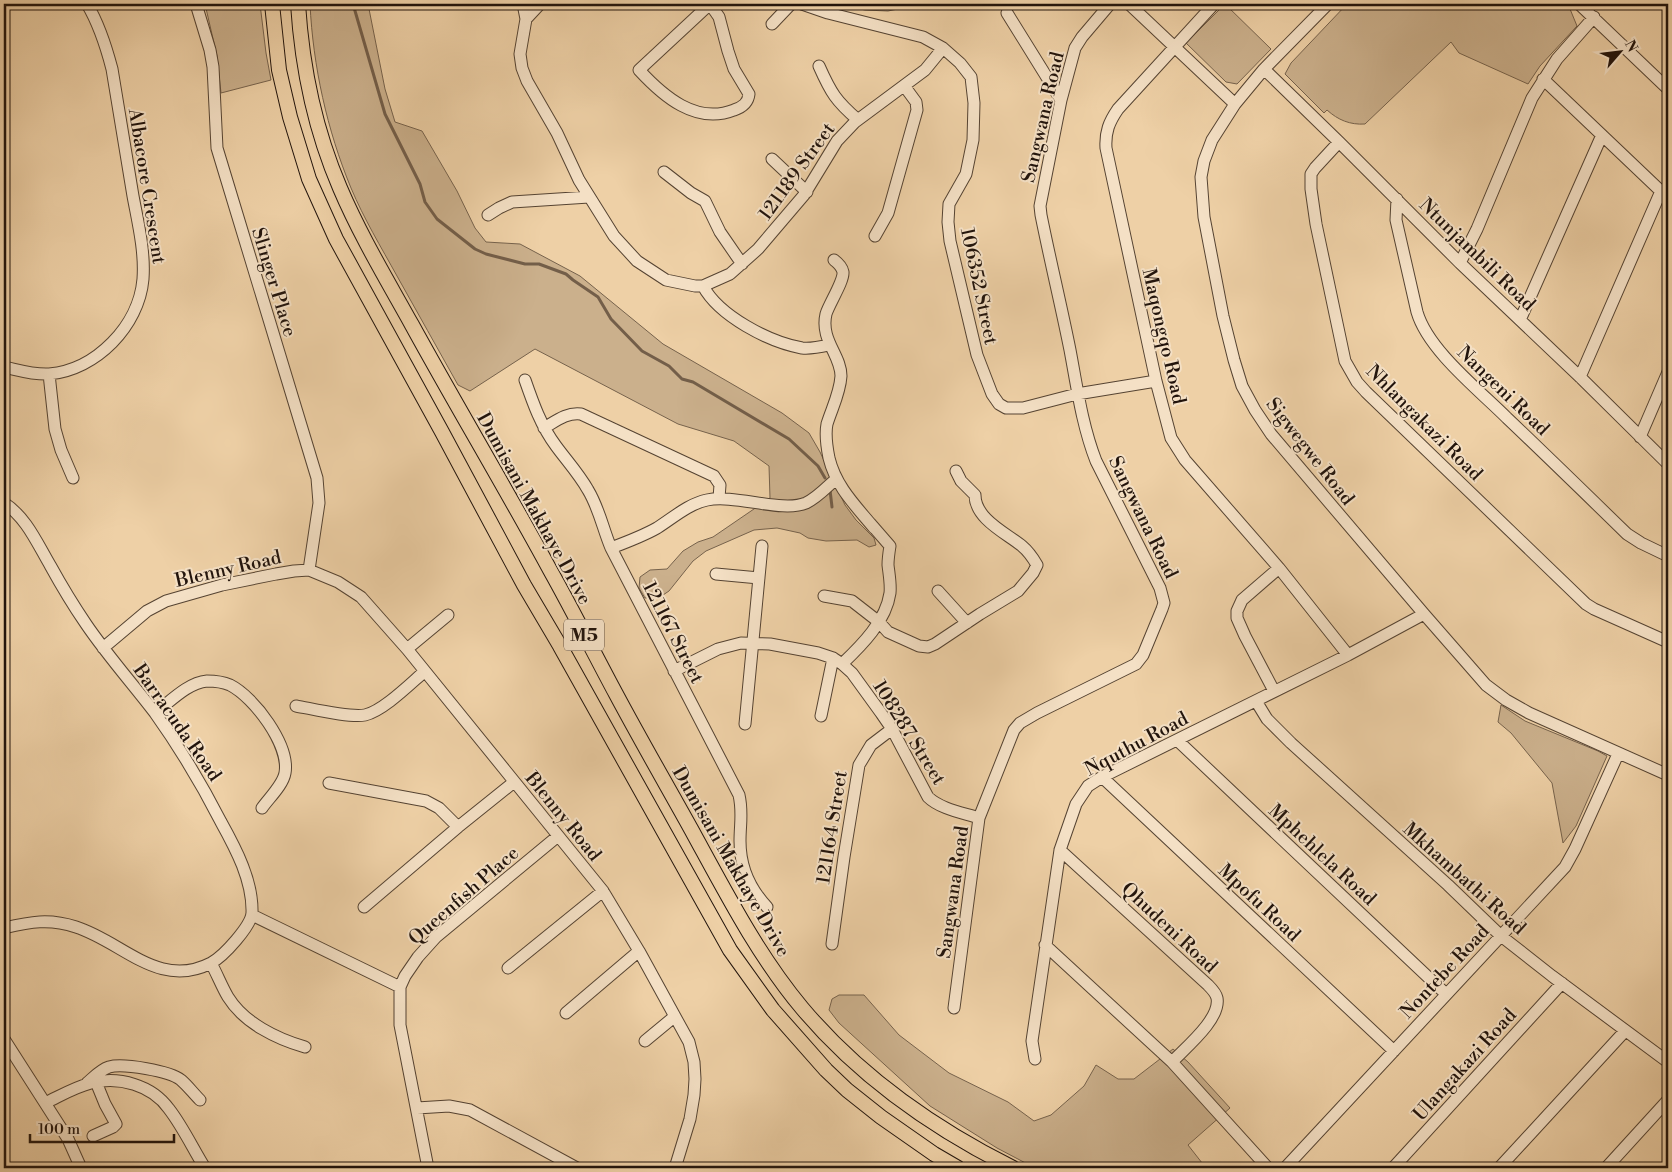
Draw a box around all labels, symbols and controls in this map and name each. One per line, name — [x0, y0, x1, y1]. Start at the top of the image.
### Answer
north arrow — [1594, 28, 1644, 78]
text: N — [1620, 37, 1641, 55]
street label: Sangwana Road — [1016, 49, 1070, 185]
street label: Albacore Crescent — [123, 106, 171, 266]
street label: 121189 Street — [753, 118, 840, 225]
street label: Ntunjambili Road — [1414, 193, 1541, 316]
street label: Slinger Place — [246, 225, 302, 340]
street label: 106352 Street — [955, 226, 1003, 347]
street label: Maqongqo Road — [1137, 266, 1191, 407]
street label: Nangeni Road — [1452, 341, 1555, 441]
street label: Nhlangakazi Road — [1361, 359, 1488, 486]
street label: Sigwegwe Road — [1261, 393, 1360, 510]
street label: Dumisani Makhaye Drive — [471, 408, 597, 609]
street label: Sangwana Road — [1103, 452, 1183, 583]
street label: Blenny Road — [172, 545, 284, 593]
street label: 121167 Street — [637, 577, 709, 688]
road number: M5 — [564, 620, 604, 650]
street label: Barracuda Road — [127, 658, 227, 786]
street label: 108287 Street — [867, 676, 951, 790]
street label: Nquthu Road — [1081, 706, 1193, 781]
street label: Dumisani Makhaye Drive — [667, 762, 795, 961]
street label: Blenny Road — [519, 766, 607, 866]
street label: 121164 Street — [811, 768, 853, 886]
street label: Mphehlela Road — [1263, 799, 1381, 911]
street label: Mkhambathi Road — [1398, 817, 1531, 940]
street label: Sangwana Road — [932, 824, 974, 960]
street label: Queenfish Place — [403, 841, 524, 950]
street label: Mpofu Road — [1213, 859, 1306, 947]
street label: Qhudeni Road — [1116, 877, 1223, 979]
street label: Nontebe Road — [1395, 919, 1495, 1024]
street label: Ulangakazi Road — [1408, 1003, 1522, 1126]
scale bar — [30, 1112, 174, 1144]
text: 100 m — [38, 1120, 80, 1139]

